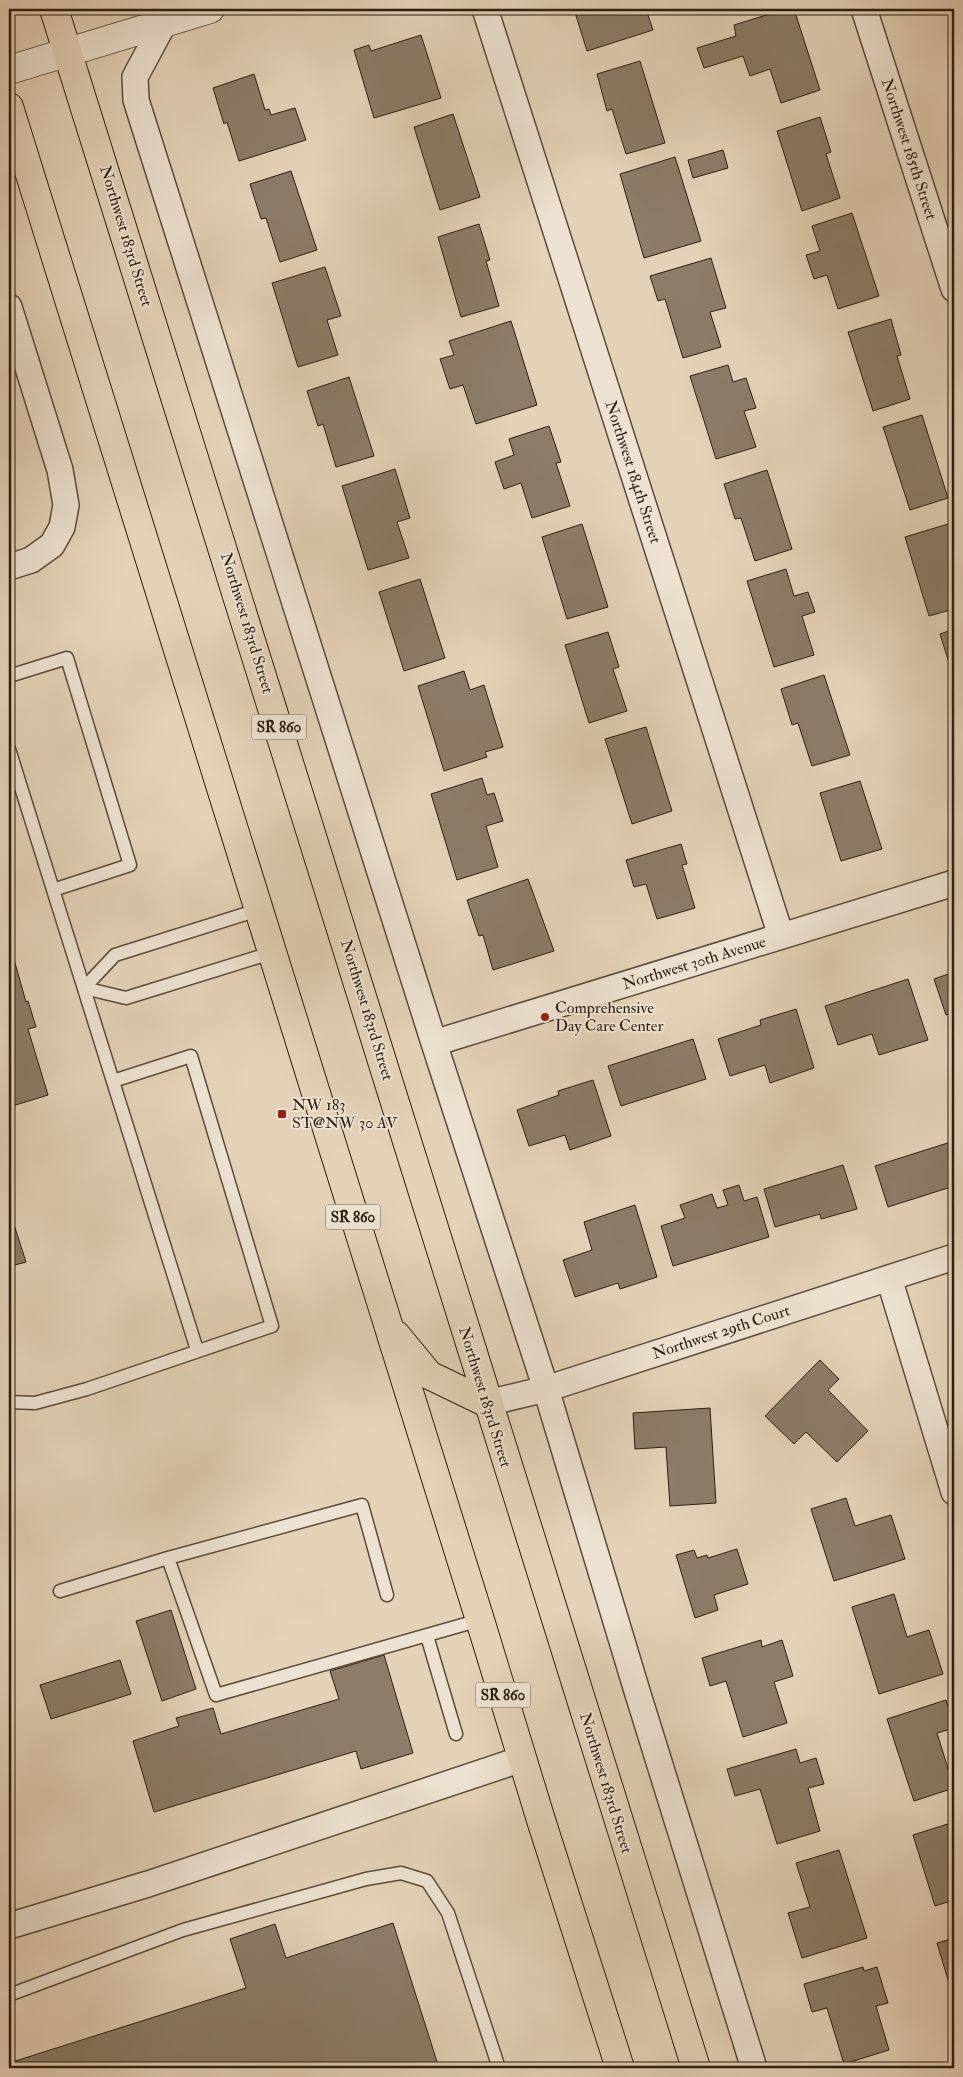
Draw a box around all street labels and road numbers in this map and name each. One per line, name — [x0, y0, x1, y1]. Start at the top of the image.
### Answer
street label: Northwest 185th Street — [877, 76, 941, 222]
street label: Northwest 183rd Street — [95, 163, 157, 309]
street label: Northwest 184th Street — [600, 398, 666, 546]
street label: Northwest 183rd Street — [216, 550, 278, 696]
road number: SR 860 — [252, 714, 306, 740]
street label: Northwest 30th Avenue — [620, 932, 769, 994]
street label: Northwest 183rd Street — [336, 937, 398, 1083]
road number: SR 860 — [326, 1204, 380, 1230]
street label: Northwest 29th Court — [650, 1300, 792, 1364]
street label: Northwest 183rd Street — [454, 1324, 516, 1470]
road number: SR 860 — [476, 1682, 530, 1708]
street label: Northwest 183rd Street — [575, 1710, 637, 1856]

